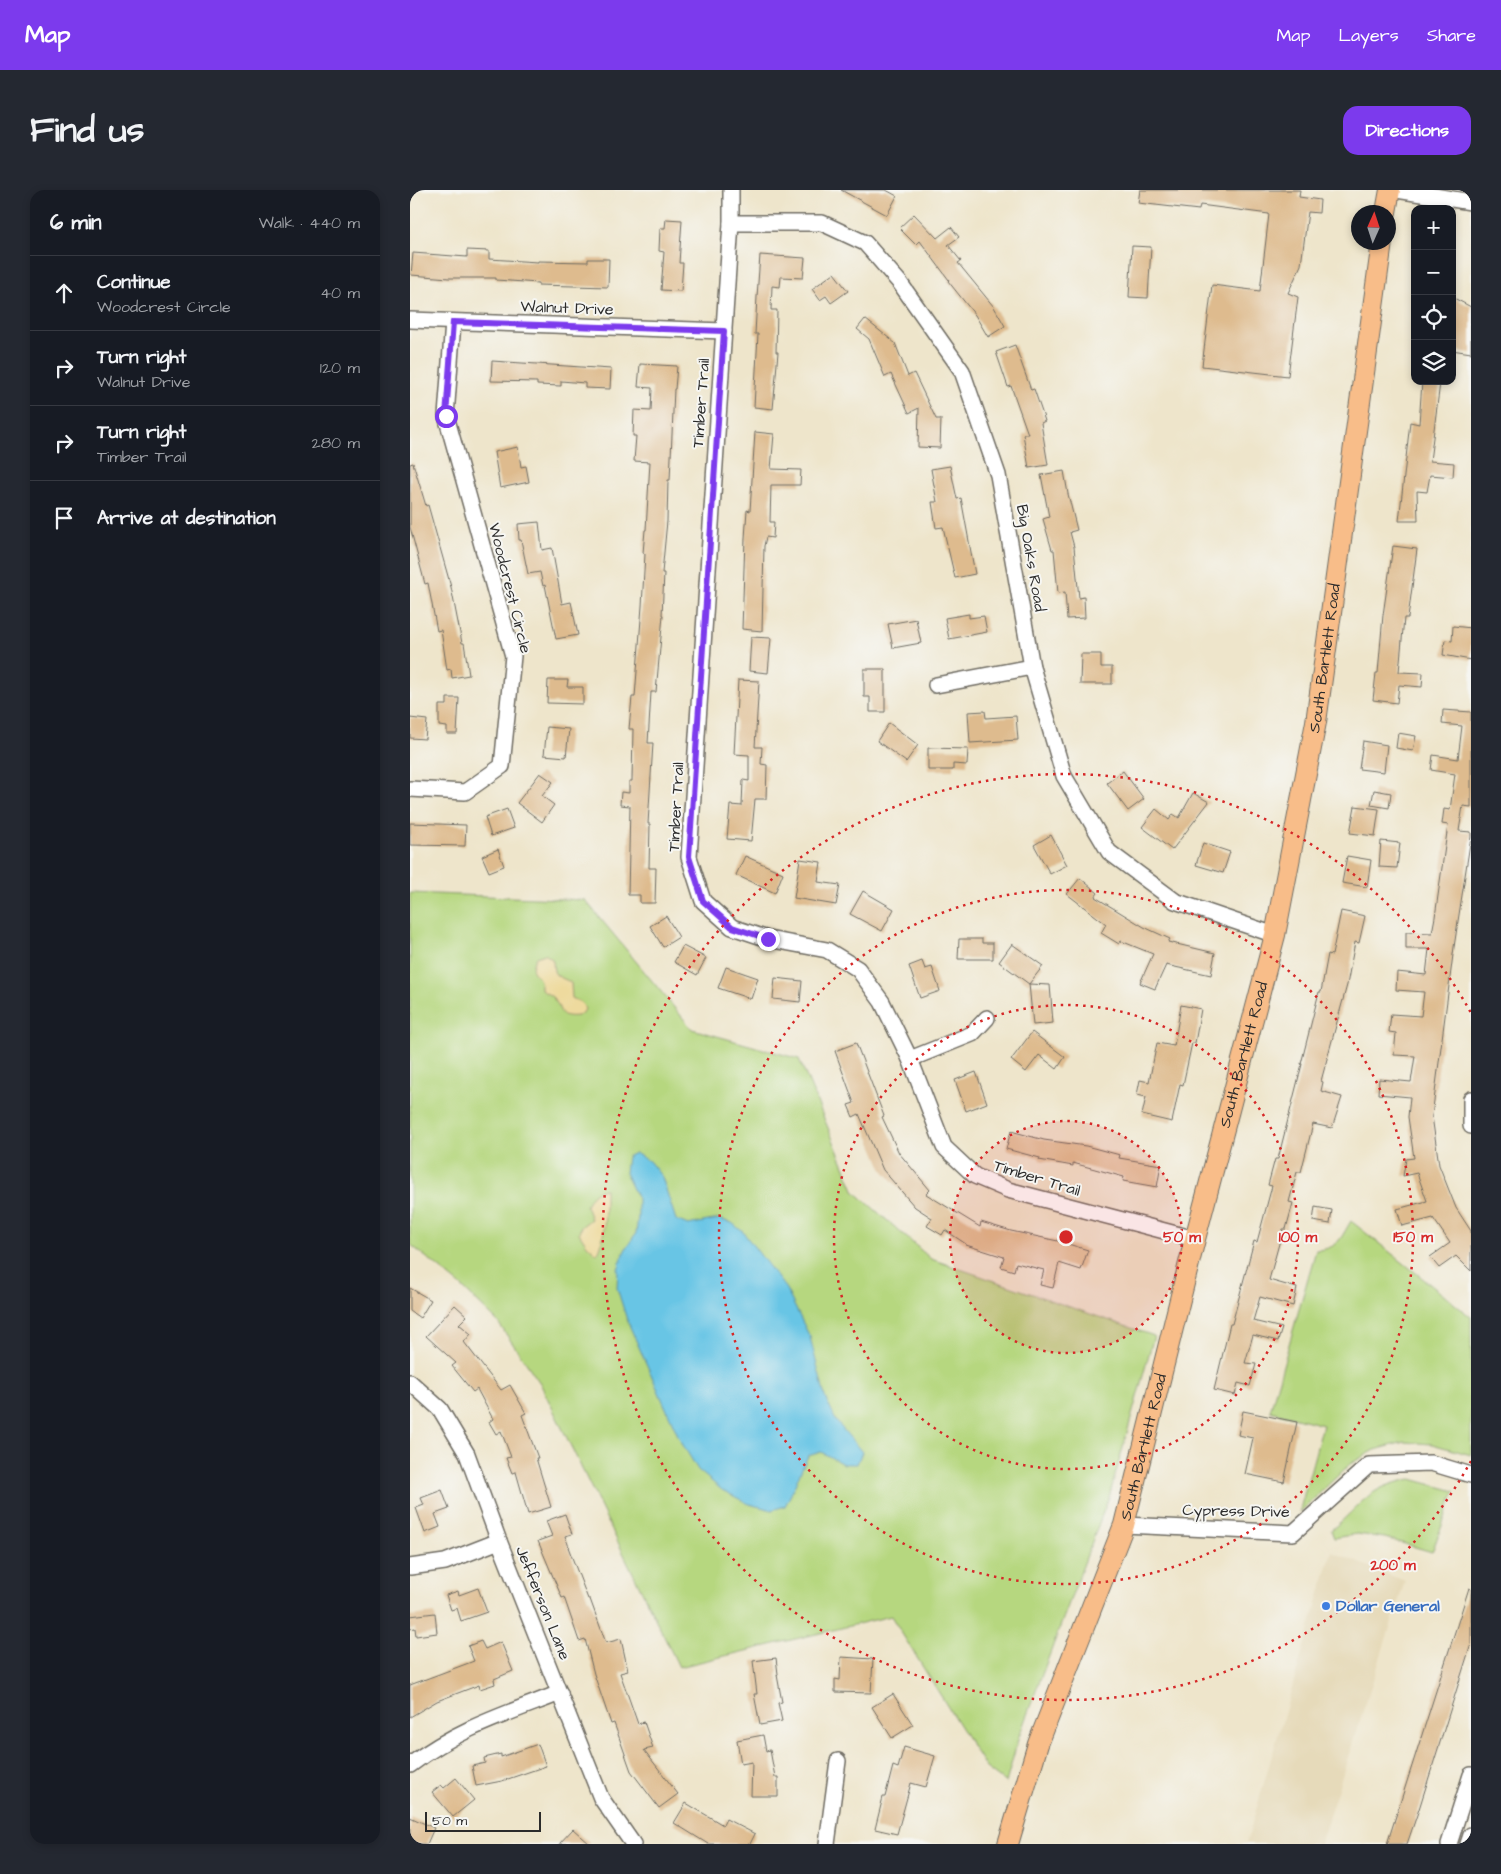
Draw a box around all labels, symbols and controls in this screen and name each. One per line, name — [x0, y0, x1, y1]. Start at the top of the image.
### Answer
text: Map — [25, 18, 70, 52]
text: Map — [1276, 23, 1310, 48]
text: Layers — [1338, 23, 1399, 48]
text: Share — [1427, 23, 1476, 48]
text: Find us — [30, 106, 144, 155]
button: Directions — [1343, 106, 1471, 155]
north arrow — [1351, 205, 1396, 250]
map controls — [1411, 205, 1456, 385]
button: + — [1411, 205, 1456, 250]
text: 6 min — [50, 208, 102, 237]
text: Walk · 440 m — [259, 212, 360, 234]
button: − — [1411, 250, 1456, 295]
text: Continue — [97, 269, 171, 296]
icon: ahead — [50, 279, 78, 307]
text: 40 m — [320, 282, 360, 304]
street label: Walnut Drive — [520, 295, 614, 321]
button: locate — [1411, 295, 1456, 340]
text: Woodcrest Circle — [97, 296, 231, 318]
button: layers — [1411, 340, 1456, 385]
text: Turn right — [97, 344, 186, 371]
icon: right — [50, 354, 78, 382]
text: 120 m — [320, 357, 360, 379]
street label: Timber Trail — [687, 358, 715, 448]
text: Walnut Drive — [97, 371, 190, 393]
route start — [435, 405, 458, 428]
text: Turn right — [97, 419, 186, 446]
icon: right — [50, 429, 78, 457]
text: 280 m — [312, 432, 360, 454]
text: Timber Trail — [97, 446, 187, 468]
street label: Big Oaks Road — [1010, 503, 1051, 613]
icon: arrive — [50, 504, 78, 532]
text: Arrive at destination — [97, 505, 276, 532]
street label: Woodcrest Circle — [483, 521, 537, 656]
street label: South Bartlett Road — [1303, 582, 1346, 735]
street label: Timber Trail — [663, 762, 689, 852]
route end — [757, 928, 780, 951]
street label: South Bartlett Road — [1214, 979, 1273, 1130]
street label: Timber Trail — [991, 1154, 1083, 1202]
text: 50 m — [1163, 1227, 1201, 1248]
text: 100 m — [1279, 1227, 1318, 1248]
text: 150 m — [1393, 1227, 1433, 1248]
centre of rings — [1057, 1228, 1075, 1246]
street label: South Bartlett Road — [1115, 1371, 1172, 1523]
street label: Cypress Drive — [1182, 1499, 1290, 1524]
street label: Jefferson Lane — [510, 1543, 576, 1663]
text: 200 m — [1369, 1555, 1416, 1576]
place label: Dollar General — [1336, 1595, 1440, 1617]
marker: Dollar General — [1320, 1600, 1332, 1612]
scale bar — [425, 1809, 541, 1832]
text: 50 m — [432, 1811, 467, 1831]

